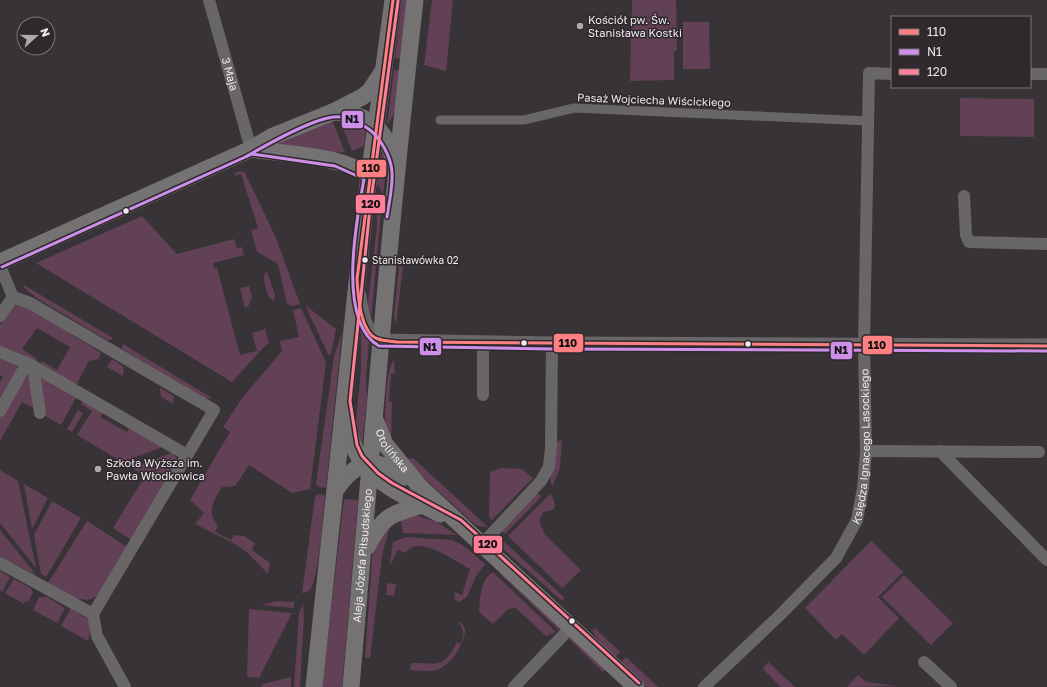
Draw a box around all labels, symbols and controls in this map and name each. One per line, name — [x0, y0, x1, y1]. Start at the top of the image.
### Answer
place label: Kościół pw. Św. Stanisława Kostki — [588, 13, 682, 39]
north arrow — [16, 16, 56, 56]
legend — [891, 16, 1031, 88]
marker: Kościół pw. Św. Stanisława Kostki — [575, 21, 585, 31]
text: 110 — [927, 24, 946, 39]
text: N — [38, 26, 53, 38]
text: N1 — [927, 44, 942, 59]
street label: 3 Maja — [219, 56, 241, 92]
text: 120 — [927, 64, 947, 79]
street label: Pasaż Wojciecha Wiścickiego — [577, 90, 731, 109]
line badge: N1 — [341, 110, 364, 129]
text: N1 — [345, 112, 359, 125]
line badge: 110 — [356, 159, 387, 178]
text: 110 — [362, 161, 380, 174]
line badge: 120 — [355, 194, 386, 214]
text: 120 — [361, 197, 381, 210]
unlabelled marker — [121, 206, 131, 216]
place label: Stanisławówka 02 — [372, 254, 459, 266]
marker: Stanisławówka 02 — [360, 255, 370, 265]
line badge: 110 — [553, 333, 584, 353]
line badge: 110 — [862, 335, 893, 355]
text: 110 — [559, 336, 577, 349]
line badge: N1 — [419, 337, 442, 356]
unlabelled marker — [519, 338, 529, 348]
text: 110 — [868, 338, 886, 351]
unlabelled marker — [743, 339, 753, 349]
text: N1 — [423, 340, 437, 353]
line badge: N1 — [830, 341, 853, 360]
text: N1 — [834, 343, 848, 356]
street label: Księdza Ignacego Lasockiego — [849, 368, 872, 526]
street label: Otolińska — [373, 426, 412, 475]
place label: Szkoła Wyższa im. Pawła Włodkowica — [106, 456, 205, 482]
marker: Szkoła Wyższa im. Pawła Włodkowica — [93, 464, 103, 474]
street label: Aleja Józefa Piłsudskiego — [350, 488, 374, 623]
line badge: 120 — [473, 535, 503, 554]
text: 120 — [478, 537, 498, 550]
unlabelled marker — [567, 616, 577, 626]

